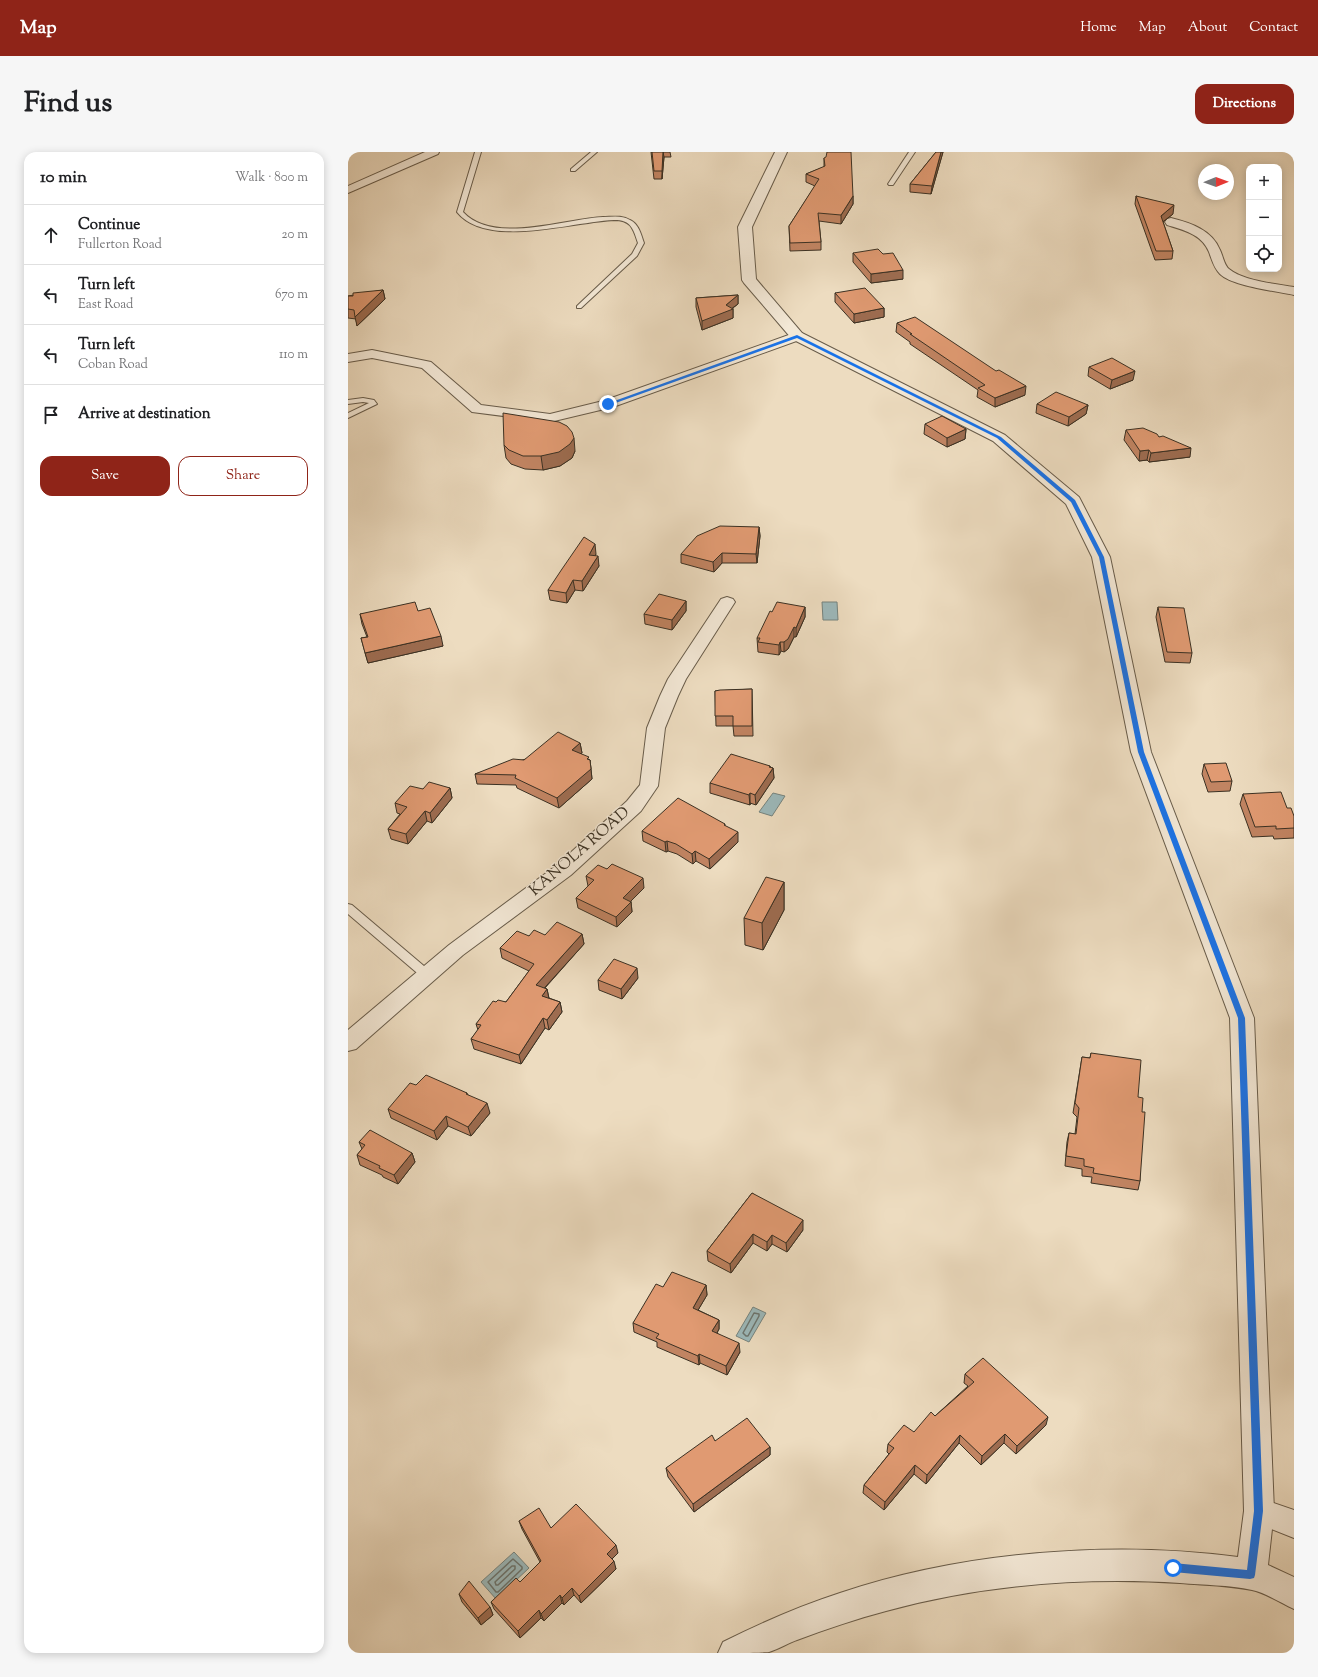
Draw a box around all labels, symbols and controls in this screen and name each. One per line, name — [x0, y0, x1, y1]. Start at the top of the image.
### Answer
text: Map — [20, 15, 57, 42]
text: Home — [1080, 18, 1117, 38]
text: Map — [1139, 18, 1166, 38]
text: About — [1188, 18, 1227, 38]
text: Contact — [1249, 18, 1298, 38]
text: Find us — [24, 84, 112, 124]
button: Directions — [1195, 84, 1294, 124]
north arrow — [1198, 164, 1234, 200]
map controls — [1246, 164, 1282, 272]
button: + — [1246, 164, 1282, 200]
text: 10 min — [40, 166, 87, 190]
text: Walk · 800 m — [235, 169, 308, 187]
button: − — [1246, 200, 1282, 236]
text: Continue — [78, 215, 140, 236]
icon: ahead — [40, 224, 62, 246]
text: 20 m — [282, 226, 308, 244]
text: Fullerton Road — [78, 236, 162, 254]
button: locate — [1246, 236, 1282, 272]
text: Turn left — [78, 275, 135, 296]
icon: left — [40, 284, 62, 306]
text: 670 m — [275, 286, 308, 304]
text: East Road — [78, 296, 133, 314]
text: Turn left — [78, 335, 135, 356]
icon: left — [40, 344, 62, 366]
text: 110 m — [279, 346, 308, 364]
text: Coban Road — [78, 356, 148, 374]
route end — [599, 395, 617, 413]
icon: arrive — [40, 404, 62, 426]
text: Arrive at destination — [78, 404, 211, 425]
button: Save — [40, 456, 170, 496]
button: Share — [178, 456, 308, 496]
street label: KANOLA ROAD — [525, 802, 635, 902]
route start — [1164, 1559, 1182, 1577]

